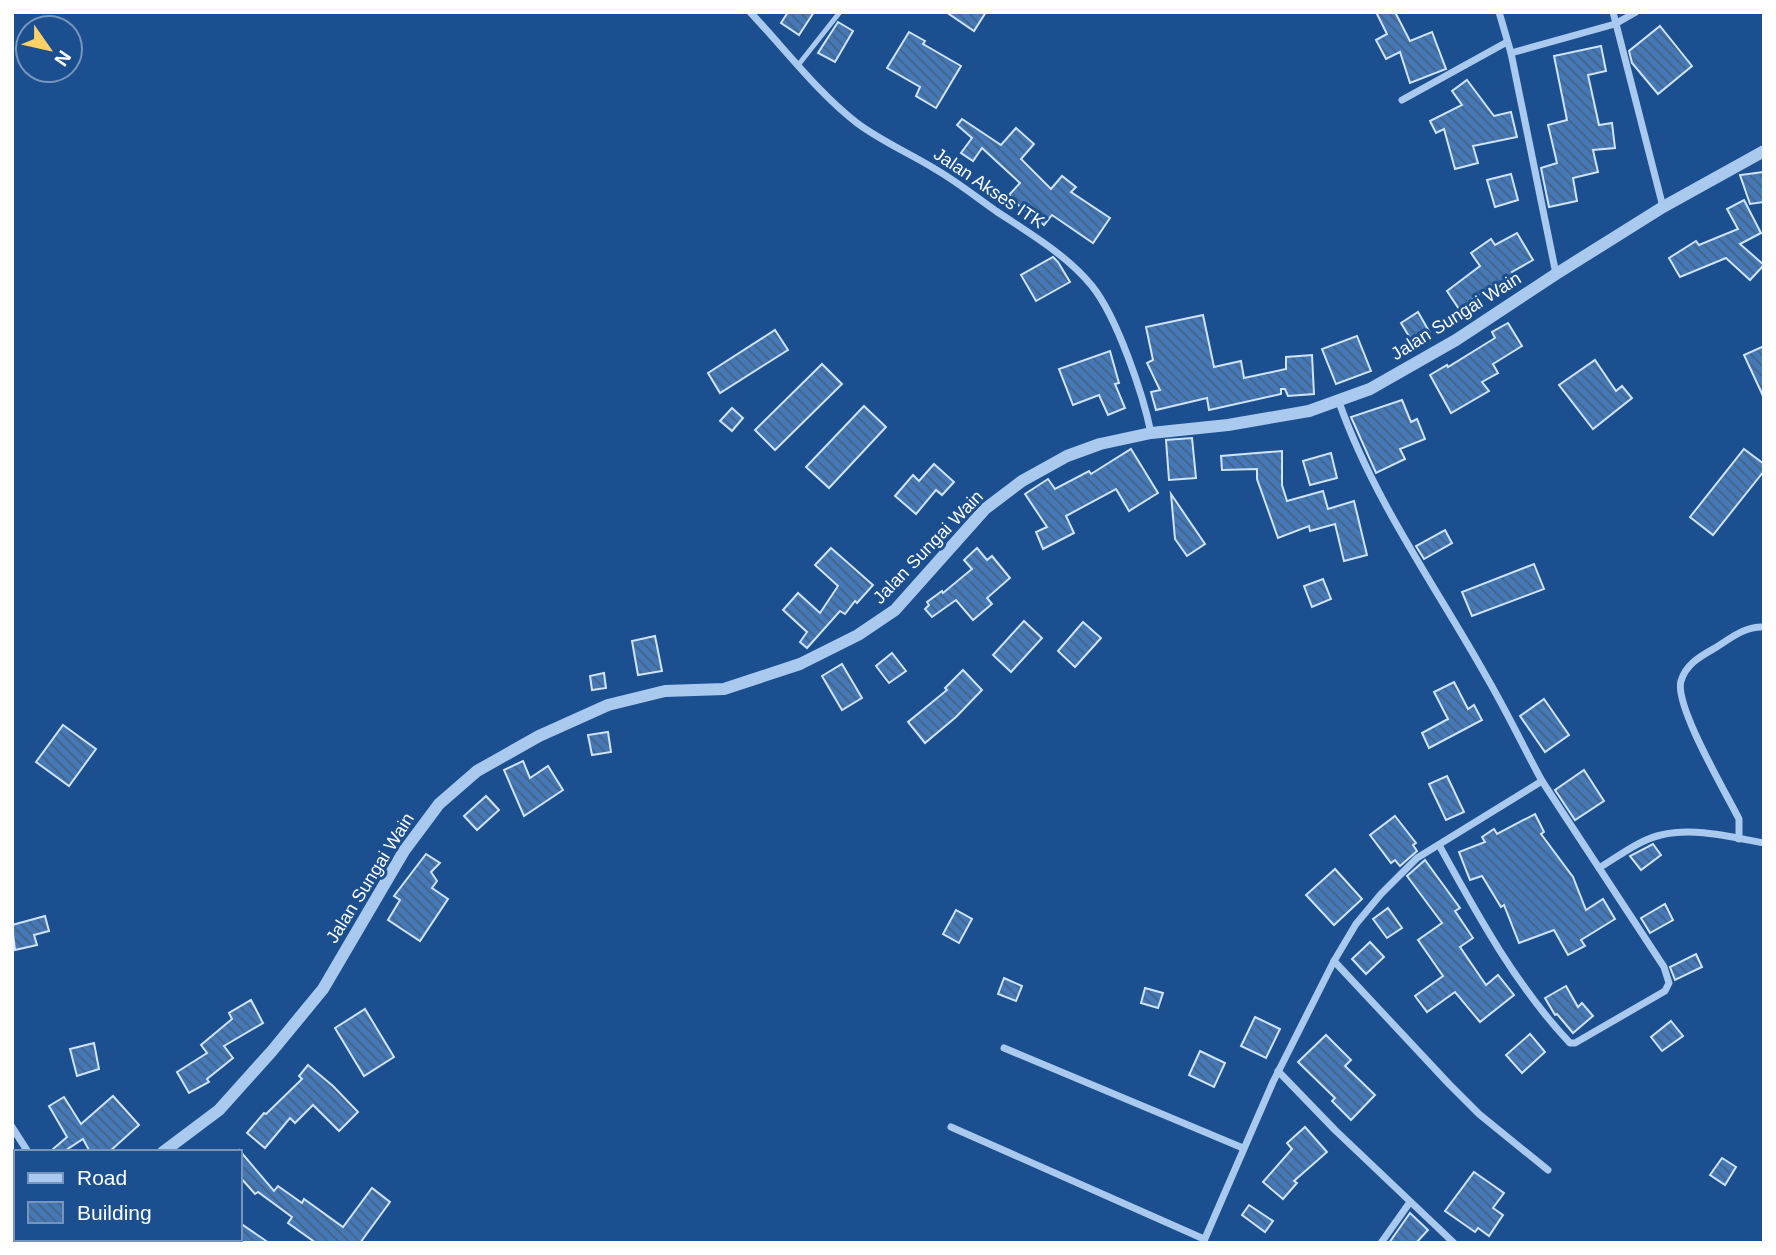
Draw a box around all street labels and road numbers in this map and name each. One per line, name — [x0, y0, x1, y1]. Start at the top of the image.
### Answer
street label: Jalan Akses ITK — [930, 144, 1048, 232]
street label: Jalan Sungai Wain — [1387, 268, 1525, 364]
street label: Jalan Sungai Wain — [869, 486, 987, 608]
street label: Jalan Sungai Wain — [322, 809, 418, 947]

